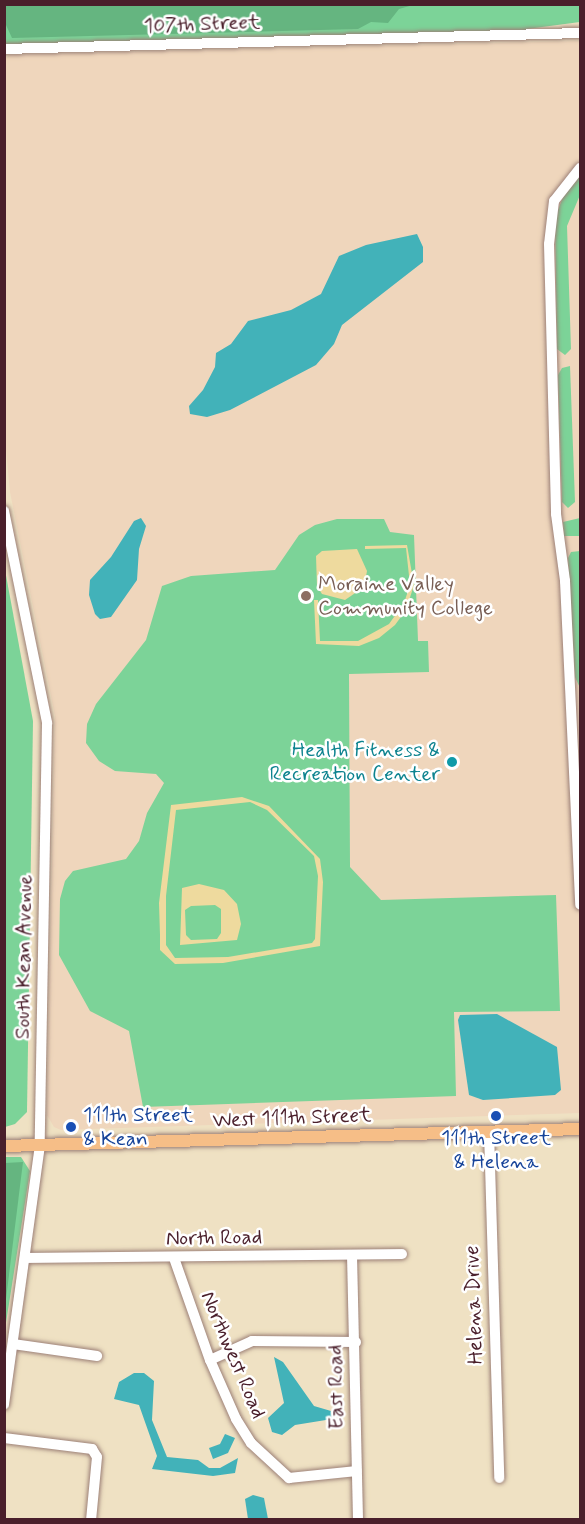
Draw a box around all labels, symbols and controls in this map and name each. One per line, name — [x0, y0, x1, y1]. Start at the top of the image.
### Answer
street label: 107th Street — [143, 9, 261, 39]
place label: Moraine Valley Community College — [318, 571, 493, 621]
marker: Moraine Valley Community College — [299, 589, 313, 603]
place label: Health Fitness & Recreation Center — [273, 737, 440, 787]
marker: Health Fitness & Recreation Center — [445, 755, 459, 769]
street label: South Kean Avenue — [10, 872, 38, 1042]
place label: 111th Street & Kean — [83, 1102, 193, 1152]
street label: West 111th Street — [212, 1103, 372, 1133]
marker: 111th Street & Helena — [489, 1109, 503, 1123]
marker: 111th Street & Kean — [64, 1120, 78, 1134]
place label: 111th Street & Helena — [441, 1125, 551, 1175]
street label: North Road — [166, 1225, 262, 1251]
street label: Helena Drive — [459, 1245, 489, 1365]
street label: Northwest Road — [195, 1288, 271, 1422]
street label: East Road — [323, 1344, 349, 1430]

